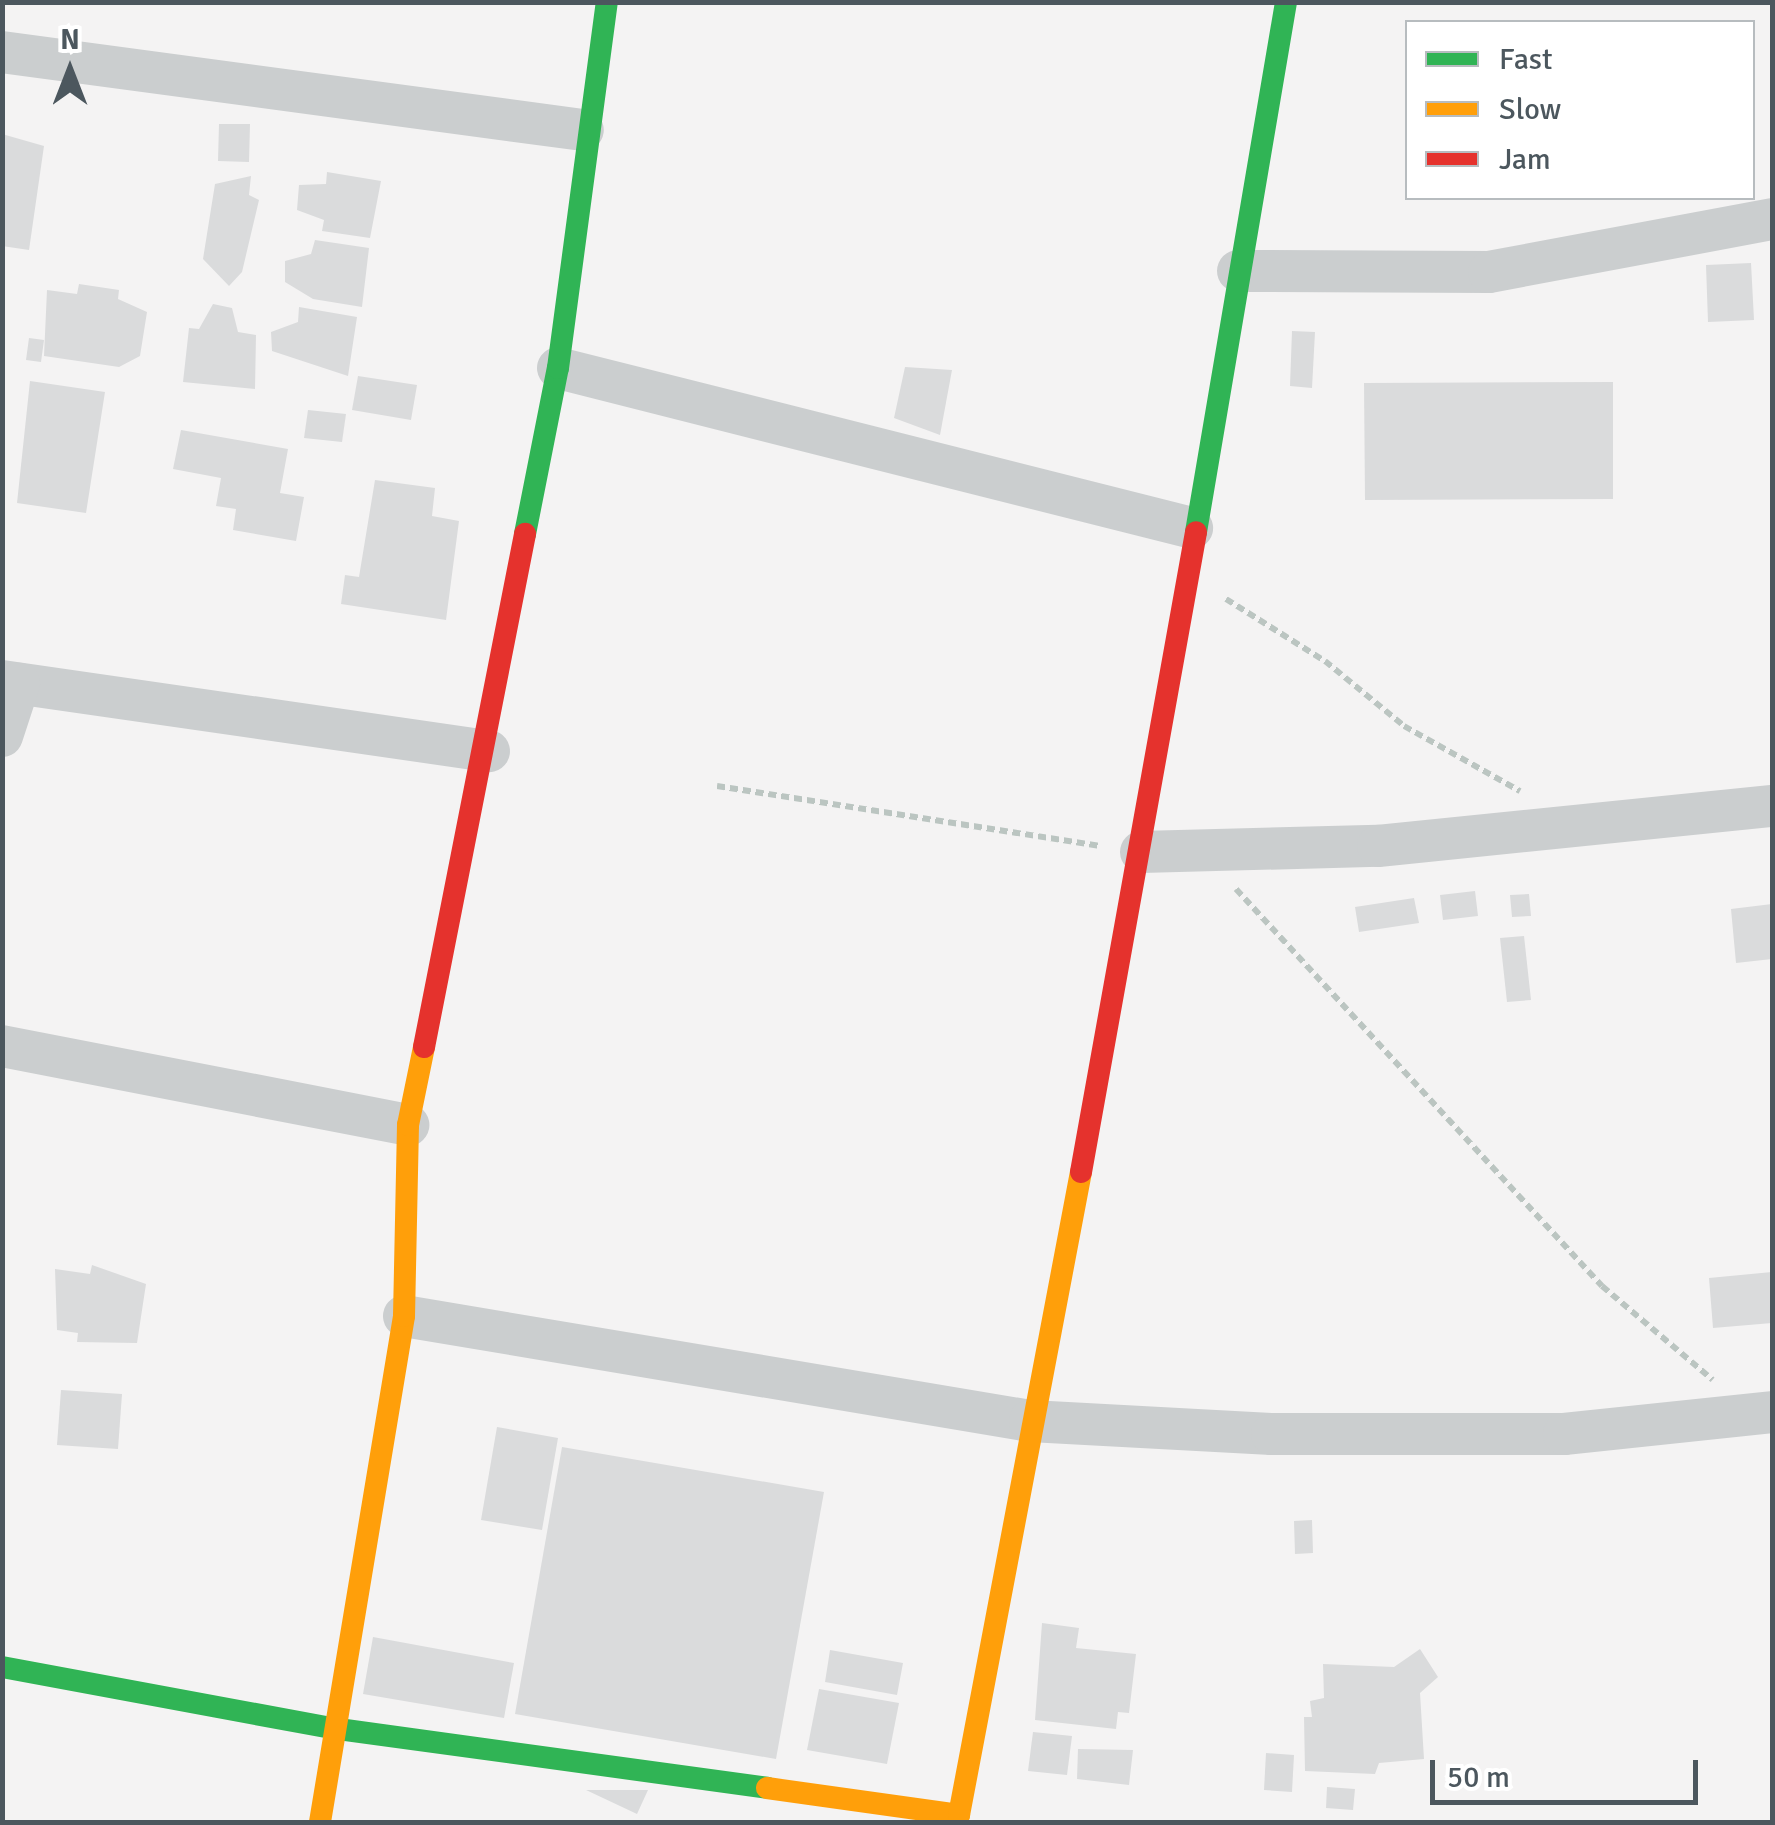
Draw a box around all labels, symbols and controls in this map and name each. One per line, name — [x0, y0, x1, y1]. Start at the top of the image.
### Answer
north arrow — [20, 20, 120, 120]
legend — [1405, 20, 1755, 200]
text: N — [60, 23, 80, 57]
text: Fast — [1499, 41, 1552, 78]
text: Slow — [1499, 91, 1561, 128]
text: Jam — [1499, 141, 1551, 178]
scale bar — [1435, 1740, 1702, 1802]
text: 50 m — [1447, 1759, 1510, 1796]

